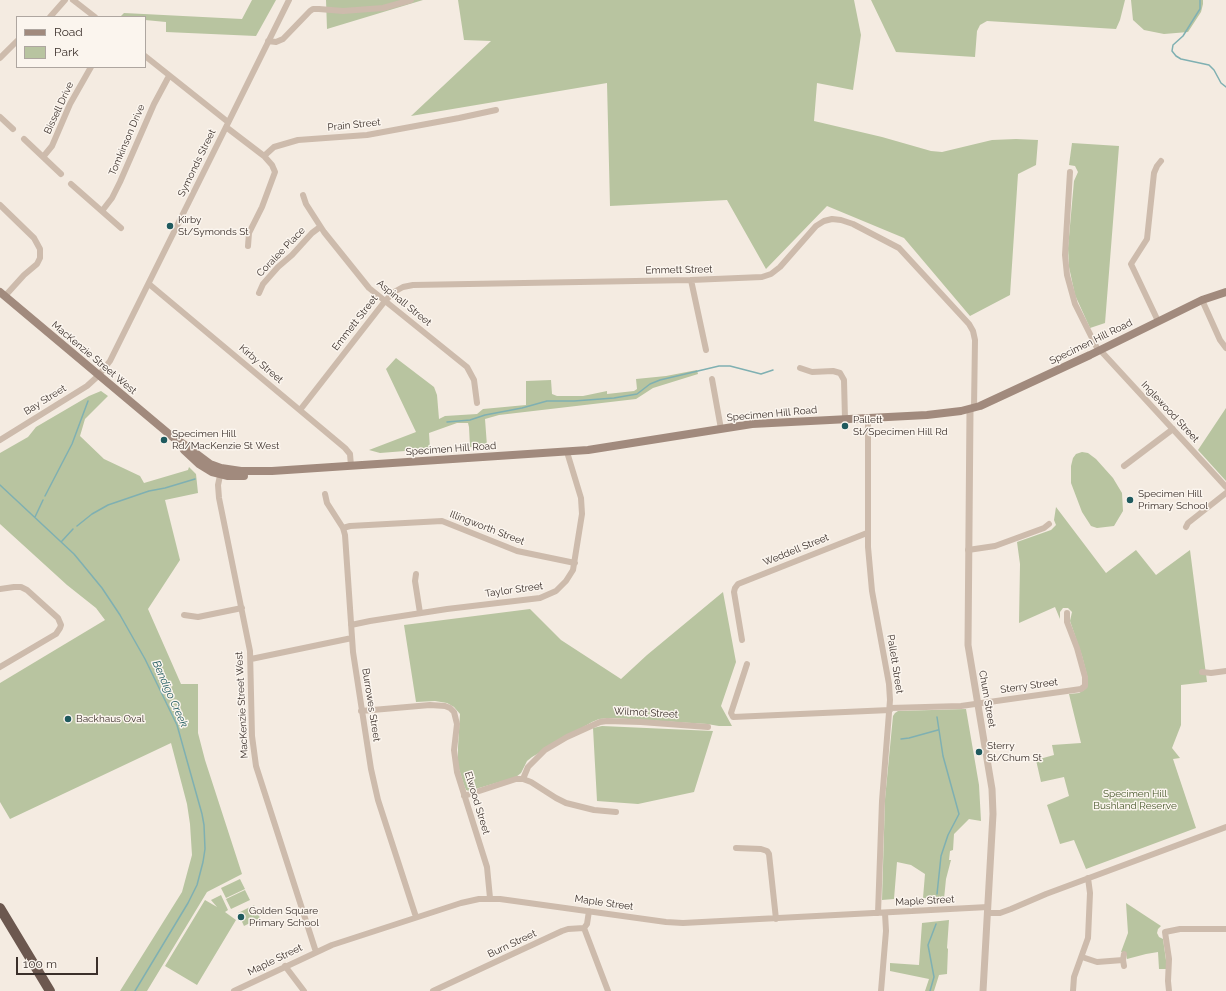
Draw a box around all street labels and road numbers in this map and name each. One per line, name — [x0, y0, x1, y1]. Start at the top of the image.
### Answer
street label: Bissell Drive — [42, 80, 76, 136]
street label: Tomkinson Drive — [107, 102, 147, 178]
street label: Prain Street — [327, 116, 381, 134]
street label: Symonds Street — [175, 127, 219, 199]
street label: Coralee Place — [254, 225, 308, 279]
street label: Emmett Street — [645, 263, 713, 277]
street label: Aspinall Street — [374, 277, 434, 329]
street label: Emmett Street — [330, 293, 380, 353]
street label: Specimen Hill Road — [1048, 317, 1134, 367]
street label: MacKenzie Street West — [49, 319, 139, 397]
street label: Kirby Street — [237, 342, 285, 386]
street label: Inglewood Street — [1139, 379, 1201, 445]
street label: Bay Street — [22, 382, 68, 418]
street label: Specimen Hill Road — [726, 404, 818, 424]
street label: Specimen Hill Road — [405, 440, 497, 458]
street label: Illingworth Street — [448, 508, 526, 548]
street label: Weddell Street — [761, 531, 831, 569]
street label: Taylor Street — [484, 580, 544, 600]
street label: Pallett Street — [884, 634, 906, 694]
street label: MacKenzie Street West — [233, 651, 251, 759]
street label: Burrowes Street — [359, 667, 383, 743]
street label: Chum Street — [976, 669, 998, 729]
street label: Sterry Street — [1000, 676, 1058, 696]
street label: Wilmot Street — [614, 705, 678, 721]
street label: Elwood Street — [462, 770, 492, 836]
street label: Maple Street — [574, 893, 634, 913]
street label: Maple Street — [895, 893, 955, 909]
street label: Burn Street — [486, 928, 538, 960]
street label: Maple Street — [246, 942, 304, 978]

